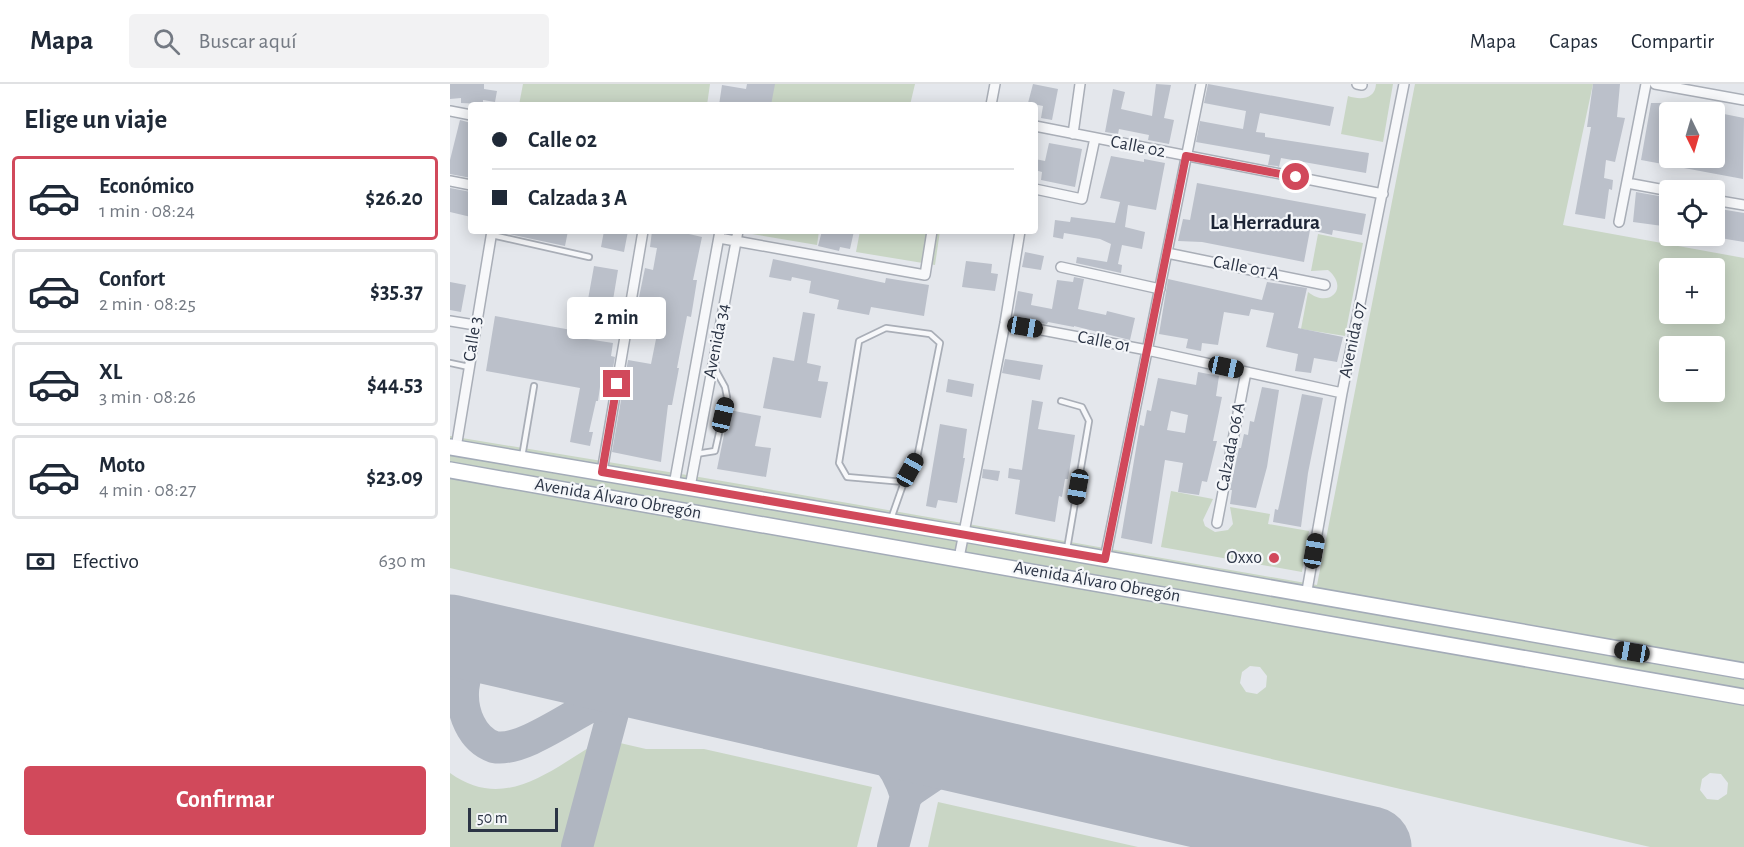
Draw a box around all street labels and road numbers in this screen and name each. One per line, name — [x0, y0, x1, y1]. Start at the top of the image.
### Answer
street label: Calle 02 — [1109, 133, 1167, 161]
street label: Calle 01 A — [1211, 253, 1281, 283]
street label: Avenida 07 — [1336, 300, 1370, 380]
street label: Avenida 34 — [701, 302, 733, 380]
street label: Calle 3 — [461, 315, 485, 363]
street label: Calle 01 — [1076, 328, 1132, 356]
street label: Calzada 06 A — [1214, 401, 1249, 493]
street label: Avenida Álvaro Obregón — [533, 473, 703, 523]
street label: Avenida Álvaro Obregón — [1012, 556, 1182, 606]

